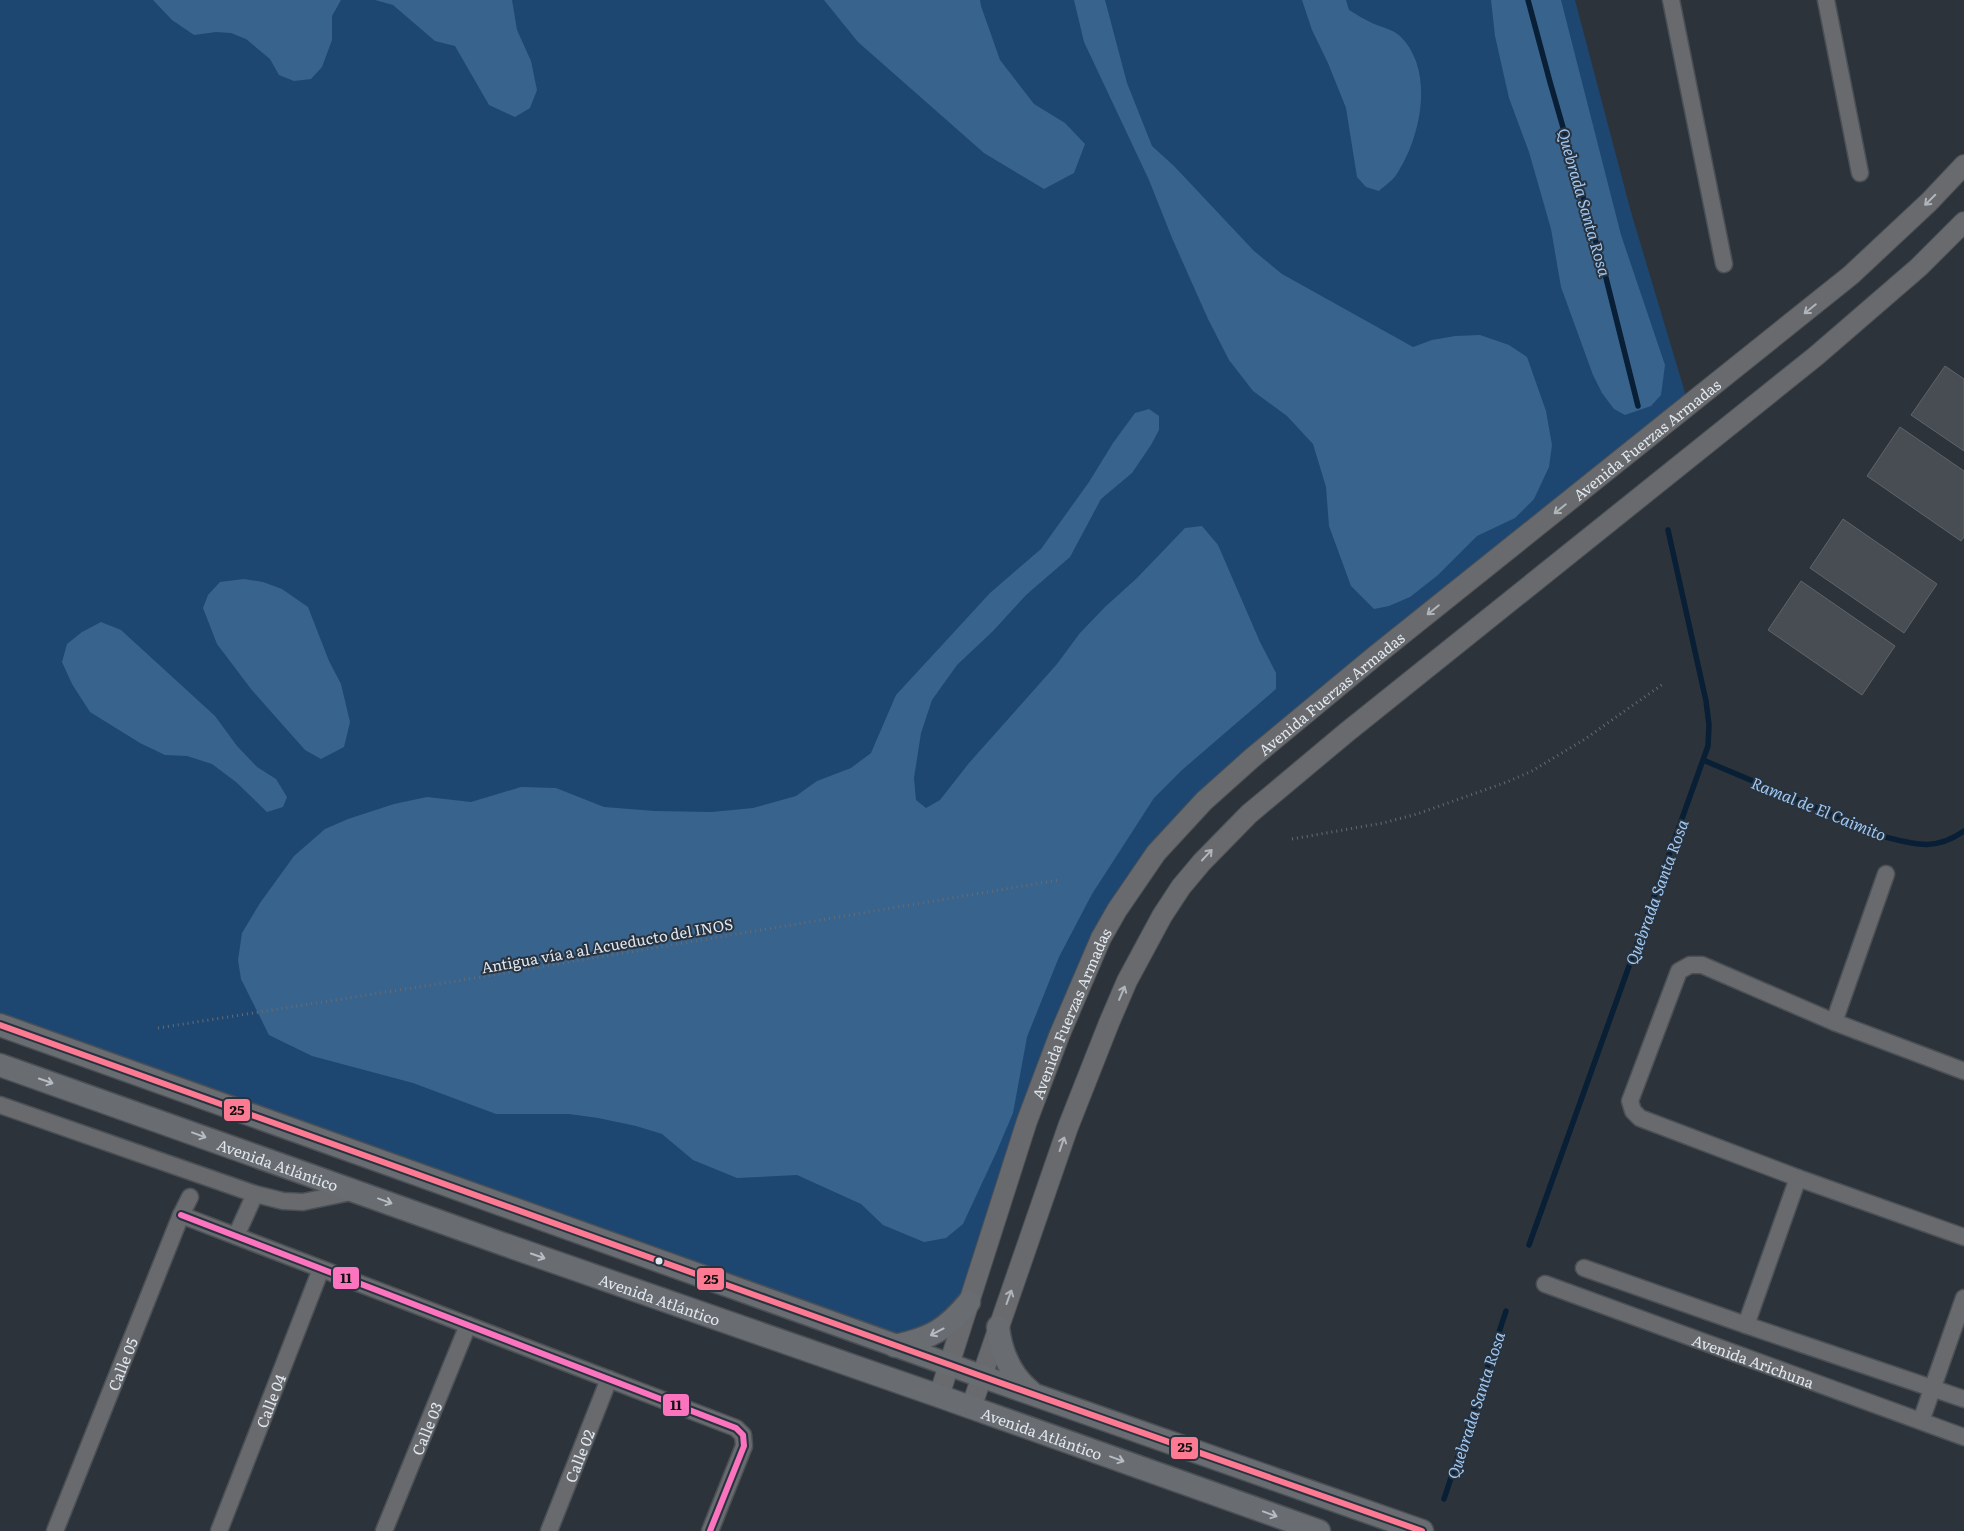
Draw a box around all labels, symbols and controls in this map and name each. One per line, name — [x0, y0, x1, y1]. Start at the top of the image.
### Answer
water label: Quebrada Santa Rosa — [1552, 125, 1618, 280]
one-way arrow — [1924, 194, 1936, 206]
one-way arrow — [1803, 303, 1816, 315]
street label: Avenida Fuerzas Armadas — [1567, 372, 1725, 505]
one-way arrow — [1554, 504, 1567, 515]
one-way arrow — [1427, 605, 1440, 616]
street label: Avenida Fuerzas Armadas — [1253, 625, 1409, 760]
water label: Ramal de El Caimito — [1748, 770, 1890, 846]
water label: Quebrada Santa Rosa — [1618, 815, 1694, 968]
one-way arrow — [1202, 849, 1213, 862]
street label: Antigua vía a al Acueducto del INOS — [479, 912, 735, 978]
street label: Avenida Fuerzas Armadas — [1025, 923, 1116, 1102]
one-way arrow — [1117, 986, 1127, 1001]
one-way arrow — [38, 1077, 53, 1086]
line badge: 25 — [223, 1098, 251, 1122]
text: 25 — [229, 1099, 245, 1119]
one-way arrow — [191, 1131, 207, 1141]
street label: Avenida Atlántico — [214, 1132, 342, 1196]
one-way arrow — [1058, 1136, 1068, 1152]
one-way arrow — [377, 1197, 393, 1206]
one-way arrow — [530, 1252, 546, 1262]
unlabelled marker — [654, 1256, 664, 1266]
line badge: 11 — [332, 1266, 360, 1290]
text: 11 — [340, 1267, 352, 1287]
street label: Avenida Atlántico — [596, 1267, 724, 1331]
line badge: 25 — [696, 1267, 725, 1291]
text: 25 — [703, 1268, 719, 1288]
one-way arrow — [1005, 1290, 1014, 1305]
one-way arrow — [929, 1327, 944, 1337]
water label: Quebrada Santa Rosa — [1440, 1327, 1510, 1482]
street label: Avenida Arichuna — [1689, 1327, 1819, 1393]
street label: Calle 05 — [101, 1333, 143, 1394]
street label: Calle 04 — [249, 1370, 291, 1431]
line badge: 11 — [662, 1393, 690, 1417]
text: 11 — [670, 1394, 682, 1414]
street label: Calle 03 — [405, 1398, 447, 1458]
street label: Avenida Atlántico — [978, 1400, 1106, 1465]
street label: Calle 02 — [558, 1425, 600, 1486]
line badge: 25 — [1170, 1436, 1199, 1460]
text: 25 — [1177, 1436, 1193, 1456]
one-way arrow — [1109, 1455, 1124, 1464]
one-way arrow — [1262, 1510, 1277, 1519]

